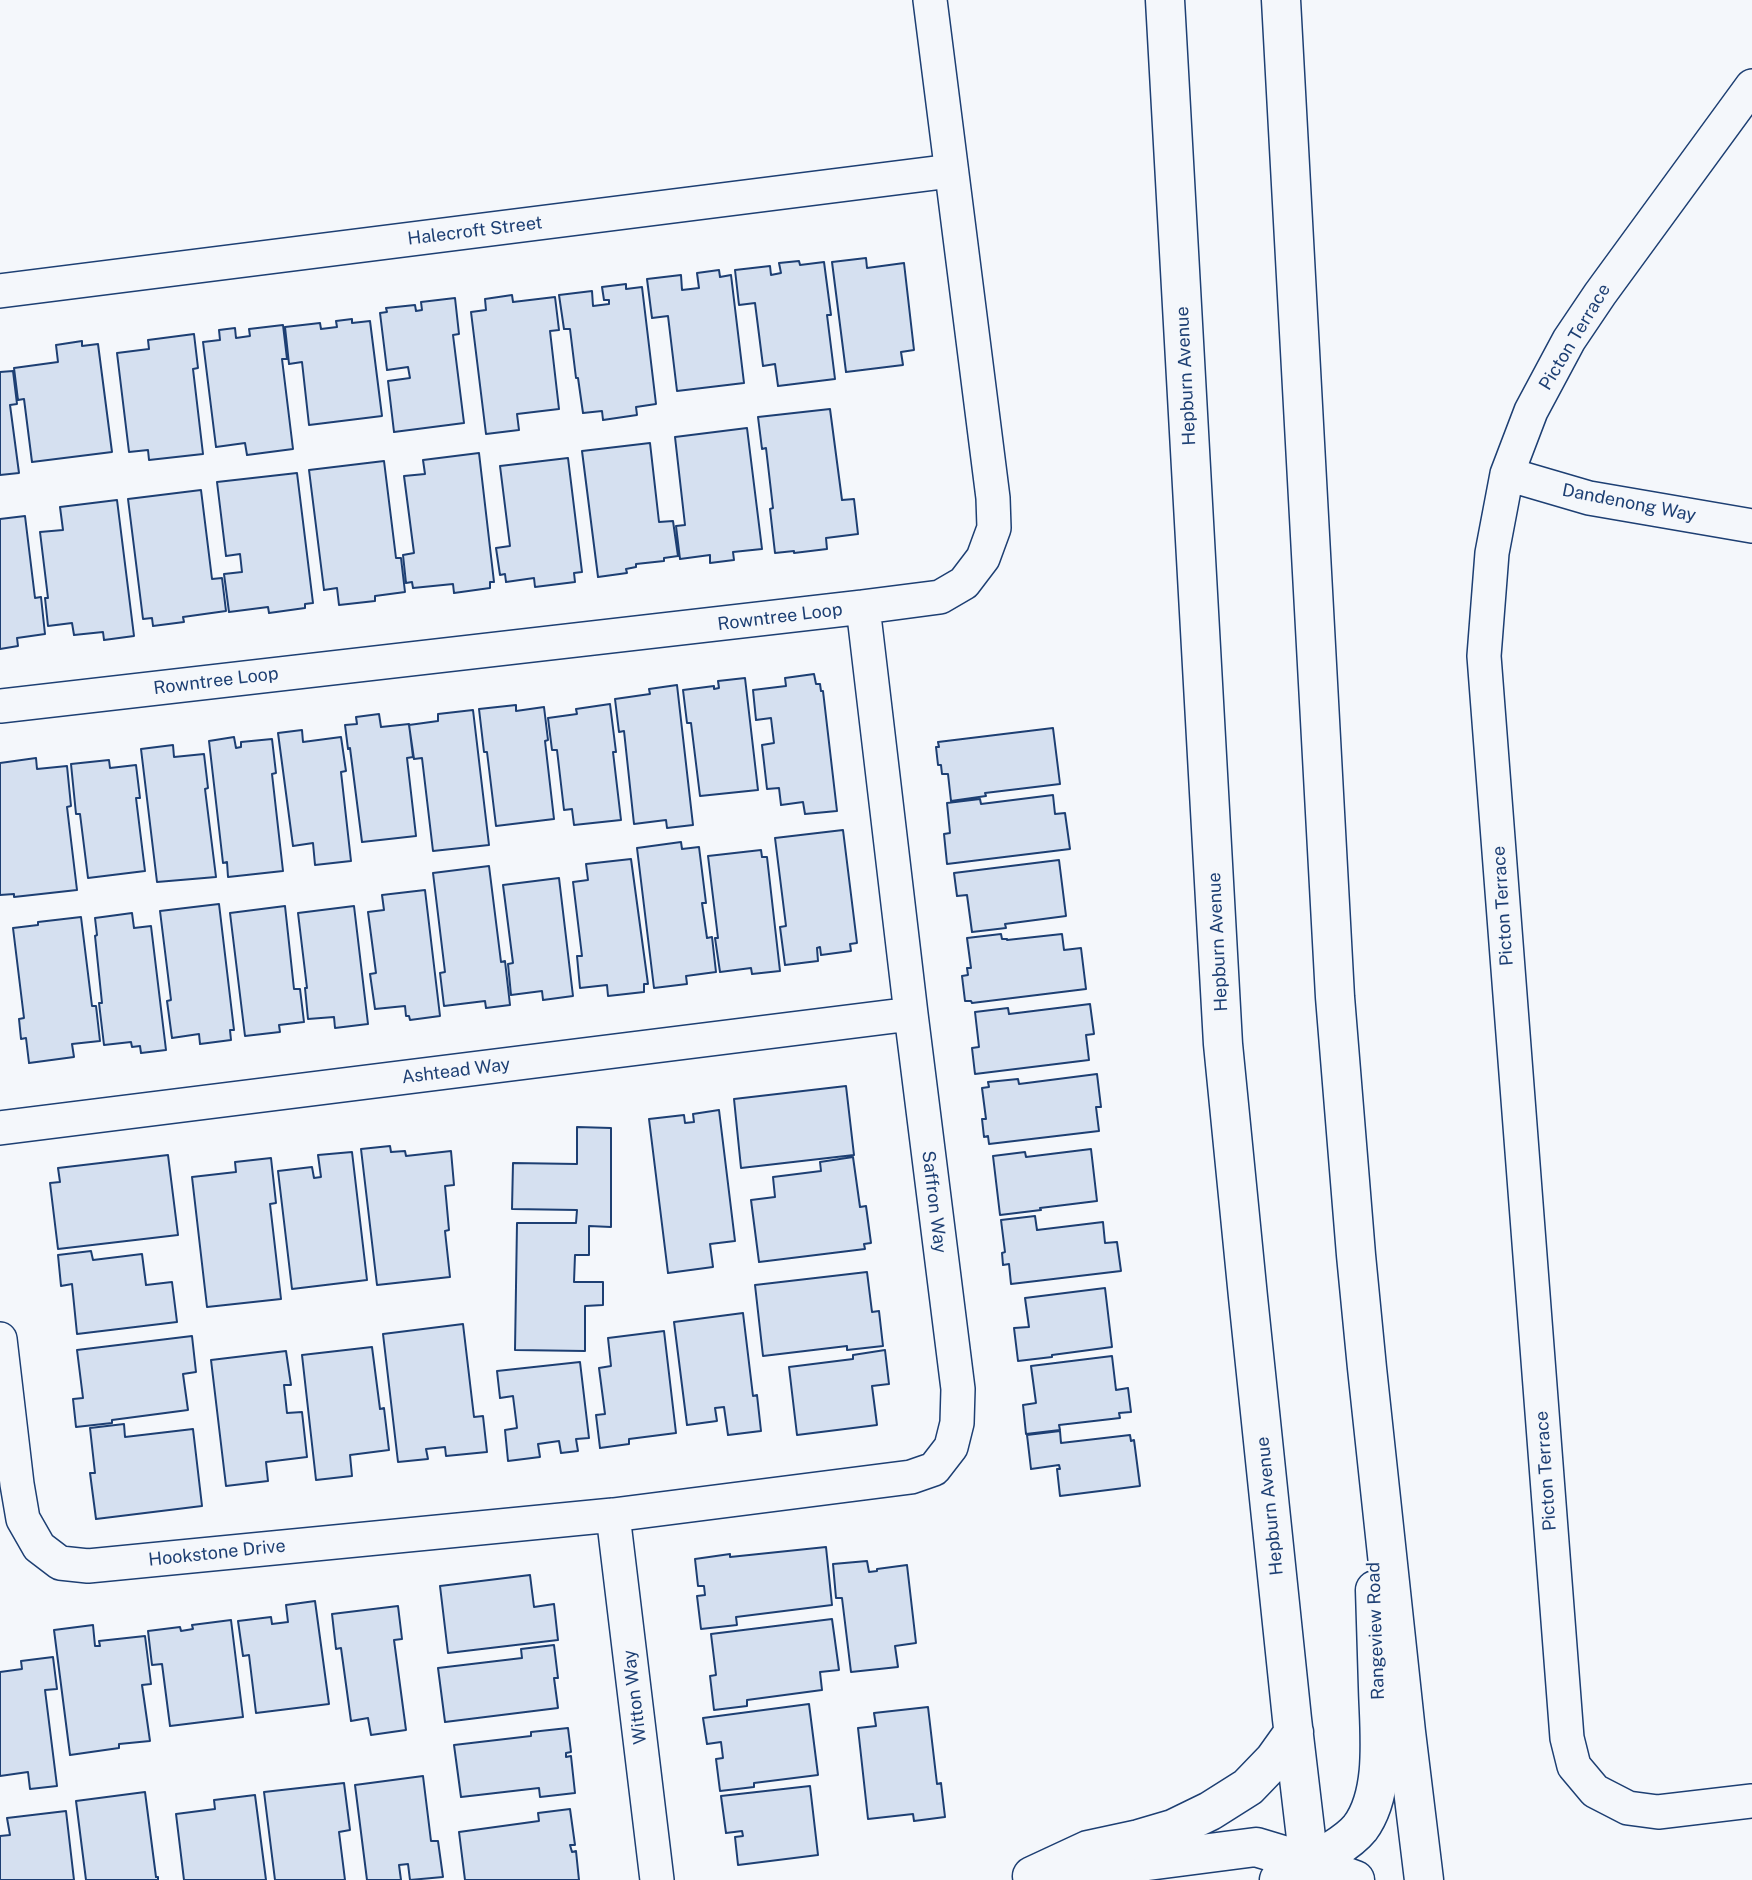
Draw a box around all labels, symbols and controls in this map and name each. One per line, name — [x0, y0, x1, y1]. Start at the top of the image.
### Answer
street label: Halecroft Street — [406, 212, 544, 250]
street label: Picton Terrace — [1535, 280, 1615, 394]
street label: Hepburn Avenue — [1172, 306, 1200, 446]
street label: Dandenong Way — [1560, 479, 1698, 527]
street label: Rowntree Loop — [716, 599, 844, 635]
street label: Rowntree Loop — [152, 663, 280, 699]
street label: Picton Terrace — [1488, 845, 1518, 967]
street label: Hepburn Avenue — [1204, 872, 1232, 1012]
street label: Ashtead Way — [401, 1054, 511, 1088]
street label: Saffron Way — [917, 1150, 951, 1254]
street label: Picton Terrace — [1531, 1410, 1561, 1532]
street label: Hepburn Avenue — [1252, 1436, 1288, 1576]
street label: Hookstone Drive — [147, 1535, 287, 1571]
street label: Rangeview Road — [1363, 1562, 1389, 1700]
street label: Witton Way — [618, 1648, 652, 1746]

